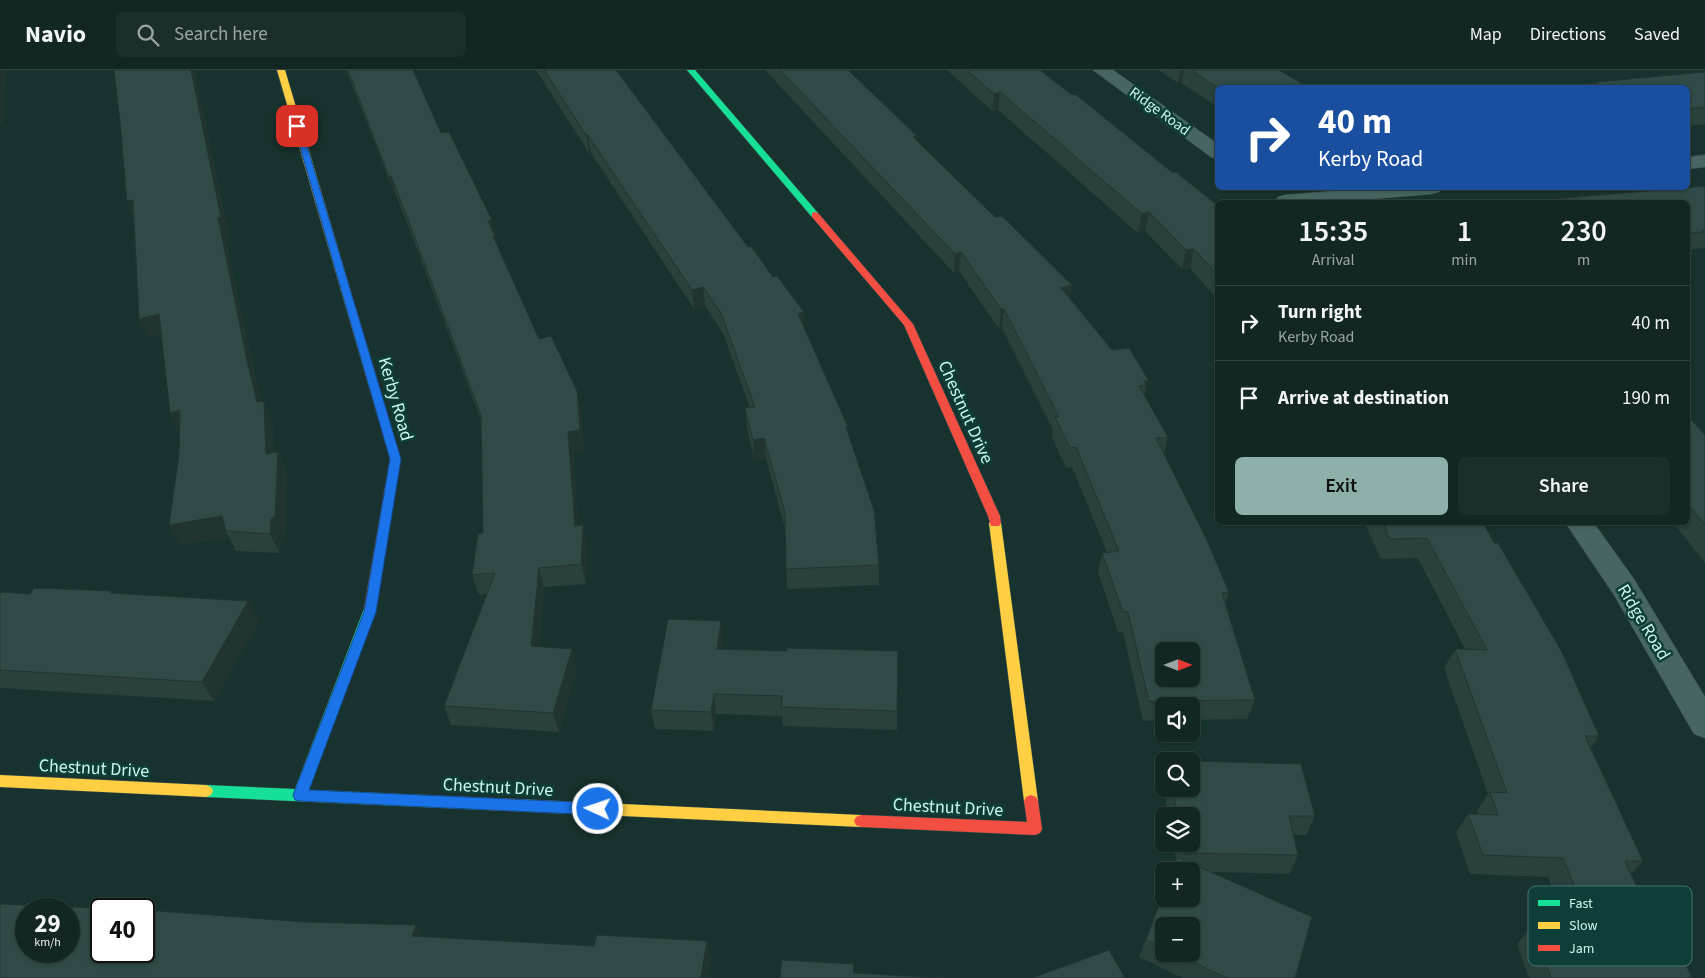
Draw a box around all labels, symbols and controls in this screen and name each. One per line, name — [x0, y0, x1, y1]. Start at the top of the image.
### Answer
search box — [116, 12, 466, 57]
text: Navio — [25, 17, 86, 52]
icon: search — [134, 21, 162, 49]
text: Search here — [174, 21, 268, 48]
text: Map — [1470, 22, 1502, 47]
text: Directions — [1530, 22, 1606, 47]
text: Saved — [1634, 22, 1680, 47]
street label: Ridge Road — [1125, 82, 1194, 141]
text: 40 m — [1318, 97, 1392, 147]
pin — [276, 105, 318, 147]
icon: right — [1235, 105, 1300, 170]
icon: arrive — [283, 112, 311, 140]
text: Kerby Road — [1318, 143, 1423, 175]
text: 15:35 — [1298, 210, 1368, 253]
text: 1 — [1457, 210, 1472, 253]
text: 230 — [1561, 210, 1607, 253]
text: Arrival — [1312, 249, 1355, 271]
text: min — [1451, 249, 1477, 271]
text: m — [1577, 249, 1590, 271]
text: Turn right — [1278, 299, 1362, 326]
icon: right — [1235, 309, 1263, 337]
text: 40 m — [1632, 310, 1670, 337]
text: Kerby Road — [1278, 326, 1354, 348]
street label: Kerby Road — [372, 354, 419, 444]
street label: Chestnut Drive — [932, 357, 999, 468]
icon: arrive — [1235, 384, 1263, 412]
text: Arrive at destination — [1278, 385, 1449, 412]
text: 190 m — [1622, 385, 1670, 412]
button: Exit — [1235, 457, 1448, 515]
button: Share — [1458, 457, 1670, 515]
street label: Ridge Road — [1611, 580, 1676, 665]
north arrow — [1155, 642, 1200, 688]
map controls — [1155, 642, 1200, 962]
button: sound — [1155, 697, 1200, 742]
button: search — [1155, 752, 1200, 797]
street label: Chestnut Drive — [38, 753, 150, 784]
street label: Chestnut Drive — [442, 772, 554, 803]
position arrow — [571, 782, 623, 834]
street label: Chestnut Drive — [892, 792, 1004, 823]
button: layers — [1155, 807, 1200, 852]
button: + — [1155, 862, 1200, 907]
legend — [1528, 886, 1692, 966]
text: Fast — [1569, 894, 1593, 914]
speed limit sign: 40 — [90, 898, 155, 963]
text: 29 — [34, 906, 61, 942]
text: Slow — [1569, 916, 1598, 936]
button: − — [1155, 917, 1200, 962]
text: km/h — [34, 934, 61, 951]
text: Jam — [1569, 939, 1594, 959]

